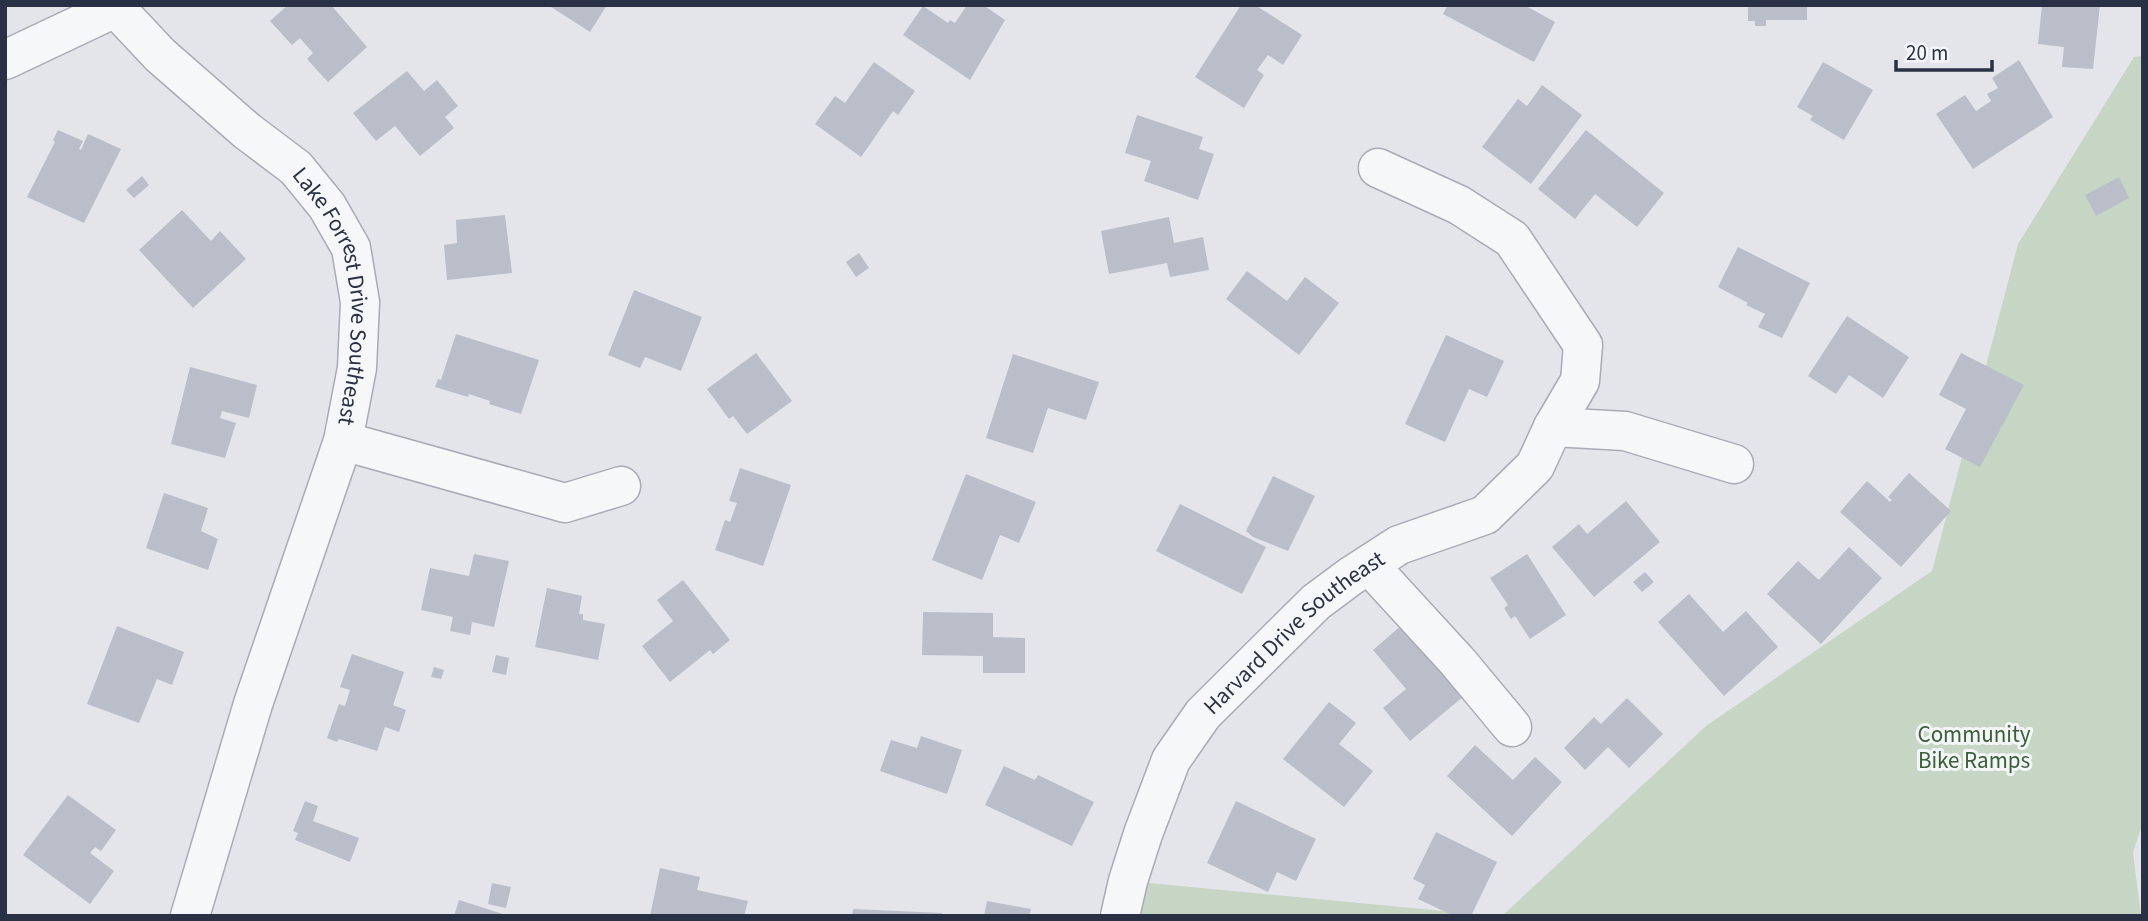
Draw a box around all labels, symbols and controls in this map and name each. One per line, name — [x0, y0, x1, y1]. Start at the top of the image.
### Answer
scale bar — [1896, 28, 1992, 72]
text: 20 m — [1906, 38, 1948, 68]
street label: Lake Forrest Drive Southeast — [285, 160, 376, 428]
street label: Harvard Drive Southeast — [1195, 542, 1391, 722]
park label: Community Bike Ramps — [1918, 718, 2031, 777]

